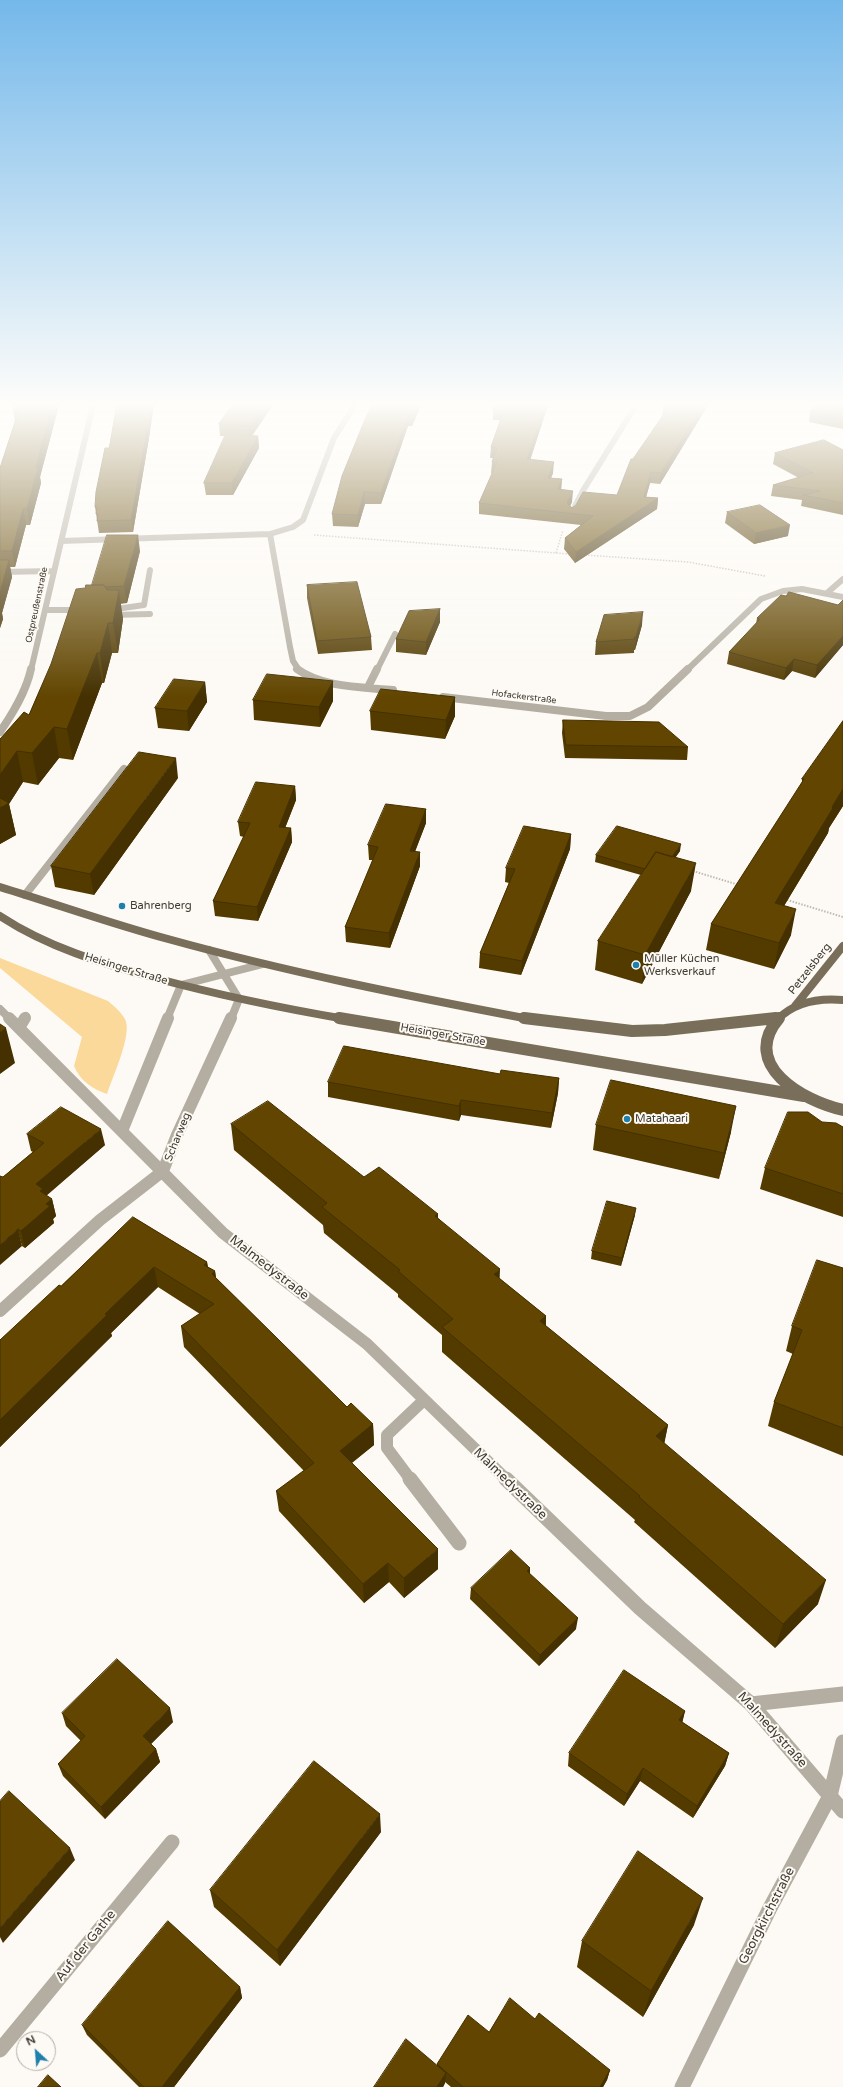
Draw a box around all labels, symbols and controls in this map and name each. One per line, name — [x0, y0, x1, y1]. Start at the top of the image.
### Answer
street label: Ostpreußenstraße — [24, 566, 50, 644]
street label: Hofackerstraße — [491, 688, 557, 706]
place label: Bahrenberg — [130, 899, 192, 913]
marker: Bahrenberg — [117, 901, 127, 911]
street label: Petzelsberg — [786, 941, 834, 997]
street label: Heisinger Straße — [83, 950, 169, 988]
place label: Müller Küchen Werksverkauf — [644, 952, 720, 978]
marker: Müller Küchen Werksverkauf — [631, 960, 641, 970]
street label: Heisinger Straße — [399, 1021, 487, 1049]
street label: Scharweg — [162, 1111, 194, 1163]
place label: Matahaari — [635, 1112, 688, 1126]
marker: Matahaari — [622, 1114, 632, 1124]
street label: Malmedystraße — [226, 1232, 312, 1304]
street label: Malmedystraße — [470, 1445, 550, 1523]
street label: Malmedystraße — [734, 1689, 810, 1771]
street label: Georgkirchstraße — [736, 1865, 798, 1967]
street label: Auf der Gathe — [53, 1907, 119, 1985]
north arrow — [16, 2031, 56, 2071]
text: N — [24, 2033, 38, 2048]

